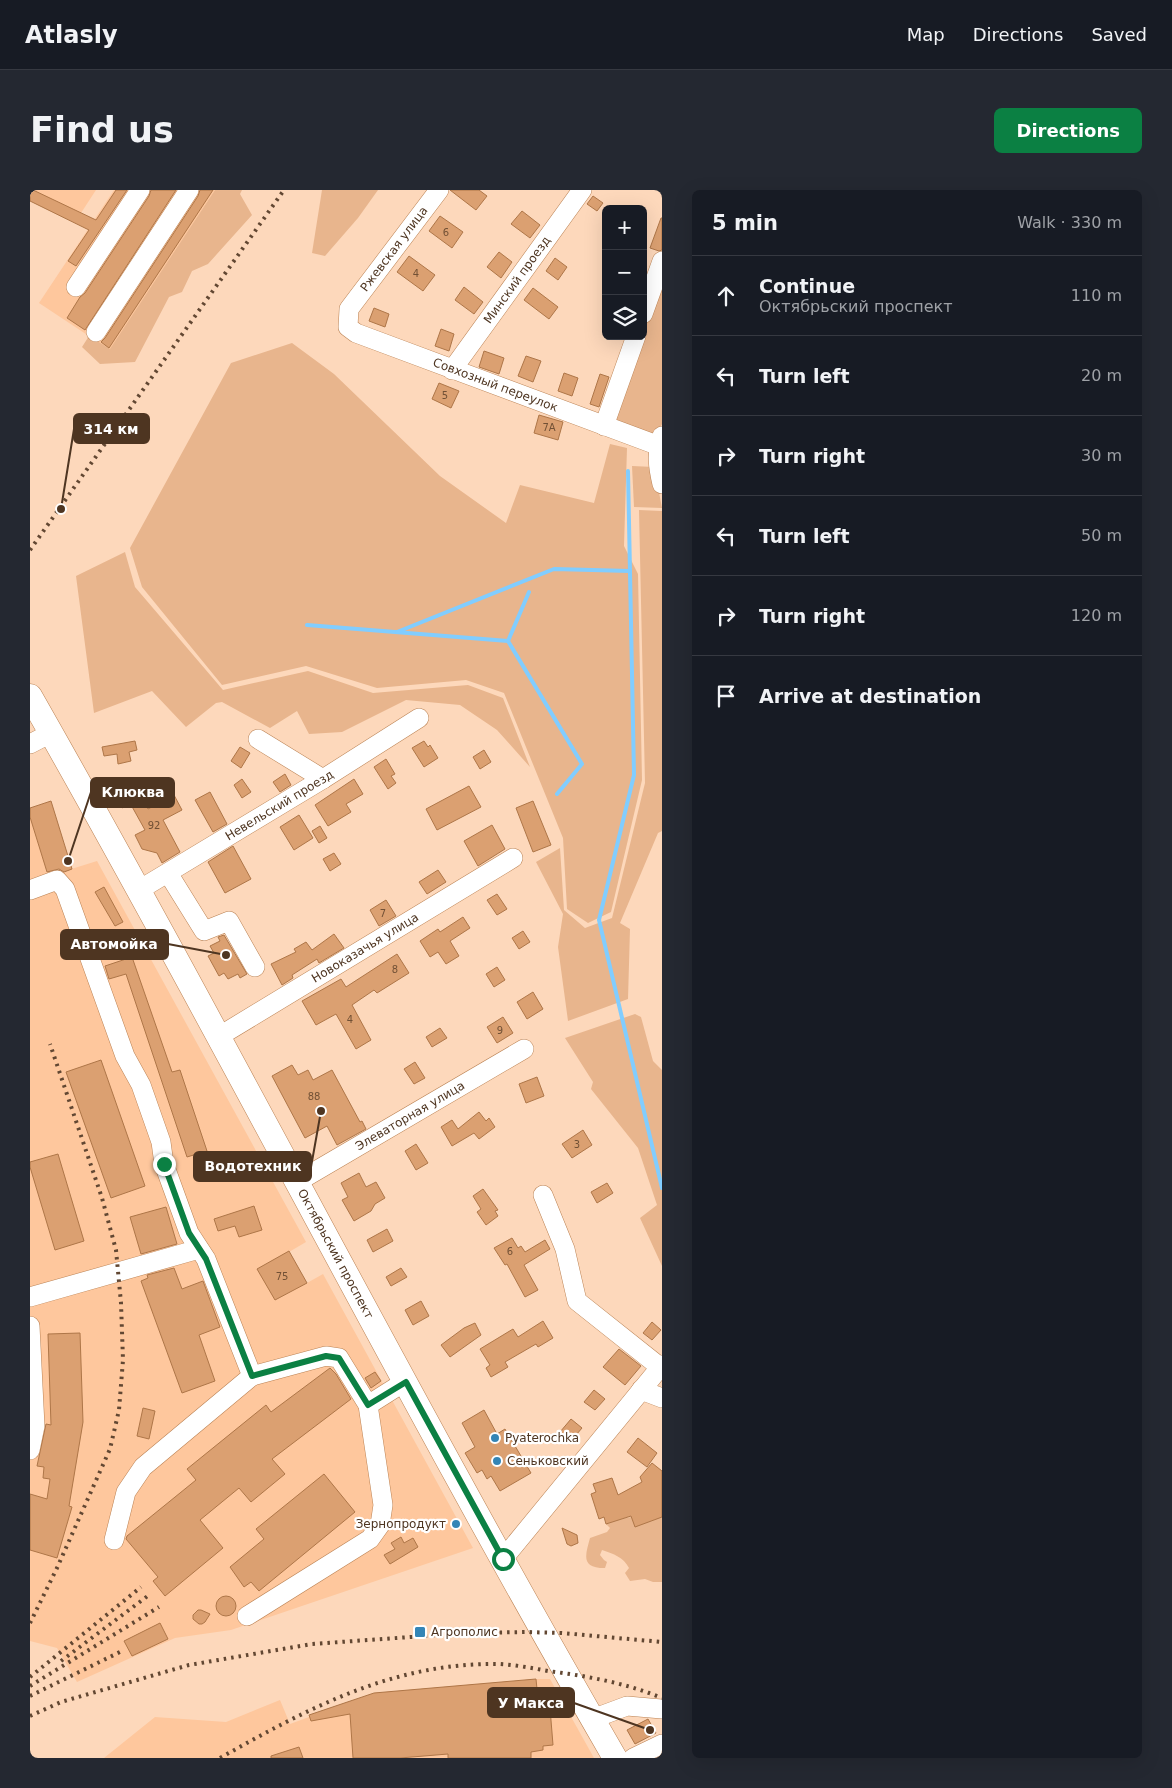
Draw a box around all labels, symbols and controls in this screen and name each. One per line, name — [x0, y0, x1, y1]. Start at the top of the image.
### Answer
text: Atlasly — [25, 21, 118, 49]
text: Map — [907, 24, 945, 45]
text: Directions — [973, 24, 1063, 45]
text: Saved — [1091, 24, 1147, 45]
button: Directions — [994, 108, 1142, 153]
text: Find us — [30, 110, 174, 150]
street label: Ржевская улица — [357, 204, 431, 294]
map controls — [602, 205, 647, 340]
button: + — [602, 205, 647, 250]
text: 5 min — [712, 211, 778, 235]
text: Walk · 330 m — [1017, 213, 1122, 232]
house number: 6 — [443, 227, 449, 238]
street label: Минский проезд — [481, 234, 553, 326]
button: − — [602, 250, 647, 295]
house number: 4 — [413, 268, 419, 279]
text: Continue — [759, 275, 855, 297]
icon: ahead — [712, 282, 740, 310]
text: 110 m — [1071, 286, 1122, 305]
button: layers — [602, 295, 647, 340]
text: Октябрьский проспект — [759, 297, 953, 316]
street label: Совхозный переулок — [431, 355, 560, 415]
icon: left — [712, 362, 740, 390]
text: Turn left — [759, 365, 850, 387]
text: 20 m — [1081, 366, 1122, 385]
house number: 5 — [442, 390, 448, 401]
callout: 314 км — [74, 414, 149, 443]
text: 314 км — [83, 421, 139, 437]
house number: 7А — [542, 422, 556, 433]
icon: right — [712, 442, 740, 470]
text: Turn right — [759, 445, 865, 467]
text: 30 m — [1081, 446, 1122, 465]
icon: left — [712, 522, 740, 550]
text: Turn left — [759, 525, 850, 547]
text: 50 m — [1081, 526, 1122, 545]
icon: right — [712, 602, 740, 630]
text: Turn right — [759, 605, 865, 627]
text: 120 m — [1071, 606, 1122, 625]
icon: arrive — [712, 682, 740, 710]
text: Arrive at destination — [759, 685, 981, 707]
street label: Невельский проезд — [223, 767, 336, 843]
callout: Клюква — [91, 778, 174, 807]
text: Клюква — [101, 784, 165, 800]
house number: 92 — [148, 820, 160, 831]
house number: 7 — [380, 908, 386, 919]
street label: Новоказачья улица — [309, 910, 421, 986]
callout: Автомойка — [61, 930, 168, 959]
text: Автомойка — [70, 936, 158, 952]
house number: 8 — [392, 964, 398, 975]
house number: 4 — [347, 1014, 353, 1025]
house number: 9 — [497, 1025, 503, 1036]
street label: Элеваторная улица — [353, 1078, 467, 1153]
house number: 88 — [308, 1091, 320, 1102]
house number: 3 — [574, 1139, 580, 1150]
callout: Водотехник — [194, 1152, 311, 1181]
route end — [153, 1153, 176, 1176]
text: Водотехник — [205, 1158, 302, 1174]
street label: Октябрьский проспект — [295, 1186, 376, 1321]
house number: 6 — [507, 1246, 513, 1257]
house number: 75 — [276, 1271, 288, 1282]
place label: Pyaterochka — [505, 1431, 579, 1445]
marker: Pyaterochka — [489, 1432, 501, 1444]
place label: Сеньковский — [507, 1454, 589, 1468]
marker: Сеньковский — [491, 1455, 503, 1467]
place label: Зернопродукт — [356, 1517, 446, 1531]
marker: Зернопродукт — [450, 1518, 462, 1530]
route start — [492, 1548, 515, 1571]
marker: Агрополис — [413, 1625, 427, 1639]
place label: Агрополис — [431, 1625, 498, 1639]
callout: У Макса — [488, 1688, 574, 1717]
text: У Макса — [498, 1695, 564, 1711]

